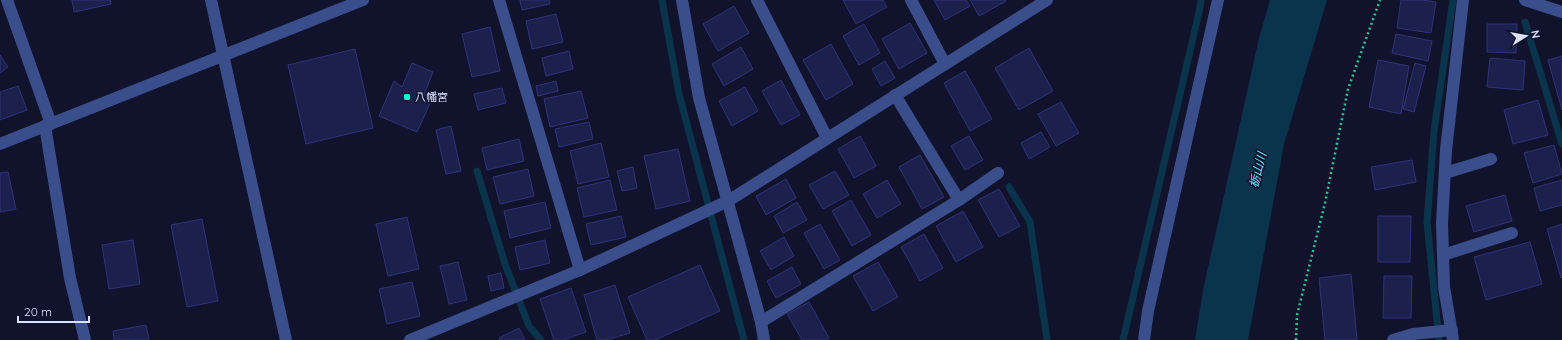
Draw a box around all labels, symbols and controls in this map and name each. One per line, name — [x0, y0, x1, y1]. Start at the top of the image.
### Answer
north arrow — [1506, 16, 1546, 56]
text: N — [1528, 29, 1543, 39]
place label: 八幡宮 — [415, 90, 448, 104]
marker: 八幡宮 — [402, 92, 412, 102]
water label: 栃山川 — [1246, 149, 1270, 189]
scale bar — [18, 298, 89, 324]
text: 20 m — [24, 304, 52, 319]

